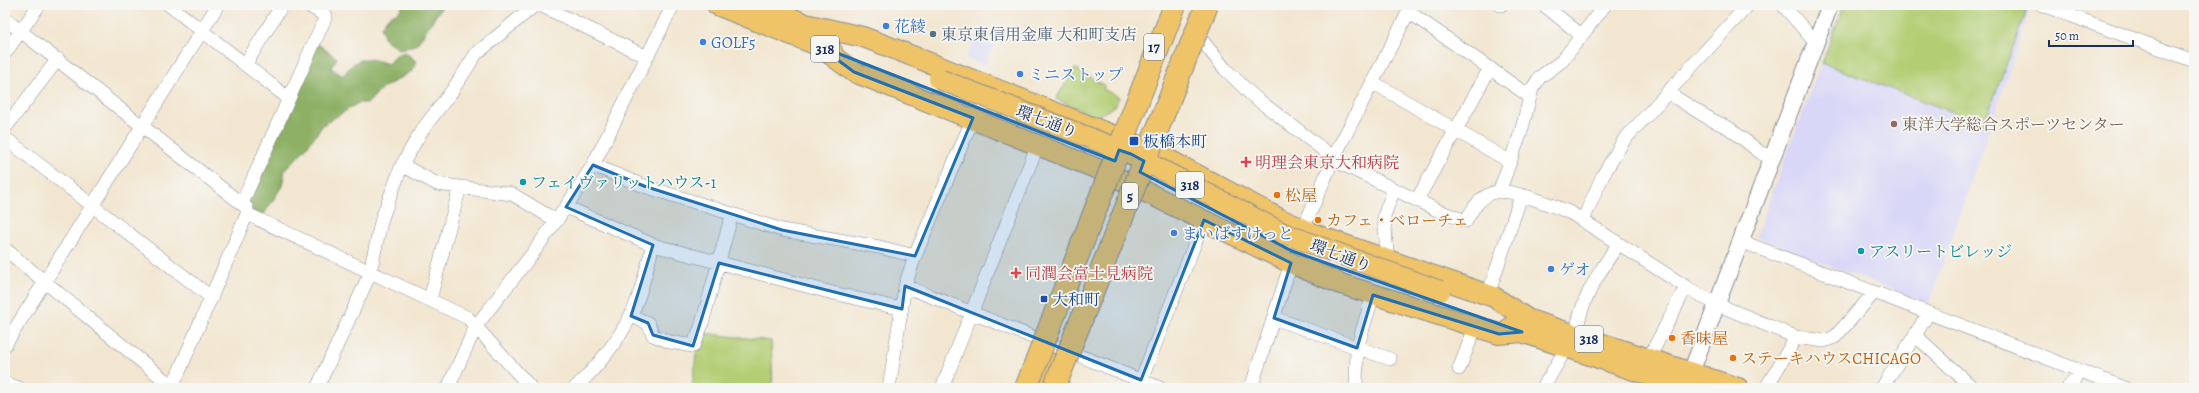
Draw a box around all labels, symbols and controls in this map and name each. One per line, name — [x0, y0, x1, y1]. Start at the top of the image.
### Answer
place label: 花綾 — [894, 16, 926, 38]
marker: 花綾 — [881, 21, 891, 31]
scale bar — [2049, 22, 2133, 48]
place label: 東京東信用金庫 大和町支店 — [941, 24, 1136, 46]
text: 50 m — [2055, 28, 2079, 44]
marker: 東京東信用金庫 大和町支店 — [928, 29, 938, 39]
place label: GOLF5 — [711, 32, 756, 54]
road number: 17 — [1144, 34, 1164, 60]
road number: 318 — [811, 36, 839, 62]
marker: GOLF5 — [698, 37, 708, 47]
place label: ミニストップ — [1028, 64, 1124, 86]
marker: ミニストップ — [1015, 69, 1025, 79]
street label: 環七通り — [1013, 100, 1080, 144]
place label: 東洋大学総合スポーツセンター — [1902, 114, 2125, 136]
marker: 東洋大学総合スポーツセンター — [1889, 119, 1899, 129]
place label: 板橋本町 — [1143, 131, 1207, 153]
marker: 板橋本町 — [1128, 135, 1140, 147]
place label: 明理会東京大和病院 — [1255, 152, 1399, 174]
marker: 明理会東京大和病院 — [1240, 156, 1252, 168]
place label: フェイヴァリットハウス-1 — [531, 172, 717, 194]
road number: 318 — [1176, 172, 1204, 198]
marker: フェイヴァリットハウス-1 — [518, 177, 528, 187]
road number: 5 — [1122, 183, 1138, 209]
place label: 松屋 — [1285, 185, 1317, 207]
marker: 松屋 — [1272, 190, 1282, 200]
place label: カフェ・ベローチェ — [1326, 210, 1469, 232]
marker: カフェ・ベローチェ — [1313, 215, 1323, 225]
place label: まいばすけっと — [1182, 223, 1294, 245]
marker: まいばすけっと — [1169, 228, 1179, 238]
street label: 環七通り — [1307, 234, 1374, 278]
place label: アスリートビレッジ — [1869, 241, 2012, 263]
marker: アスリートビレッジ — [1856, 246, 1866, 256]
place label: ゲオ — [1559, 259, 1591, 281]
place label: 同潤会富士見病院 — [1025, 263, 1153, 285]
marker: ゲオ — [1546, 264, 1556, 274]
marker: 同潤会富士見病院 — [1010, 267, 1022, 279]
place label: 大和町 — [1052, 289, 1100, 311]
marker: 大和町 — [1039, 294, 1049, 304]
road number: 318 — [1575, 326, 1603, 352]
place label: 香味屋 — [1680, 328, 1728, 350]
marker: 香味屋 — [1667, 333, 1677, 343]
place label: ステーキハウスCHICAGO — [1741, 348, 1921, 370]
marker: ステーキハウスCHICAGO — [1728, 353, 1738, 363]

